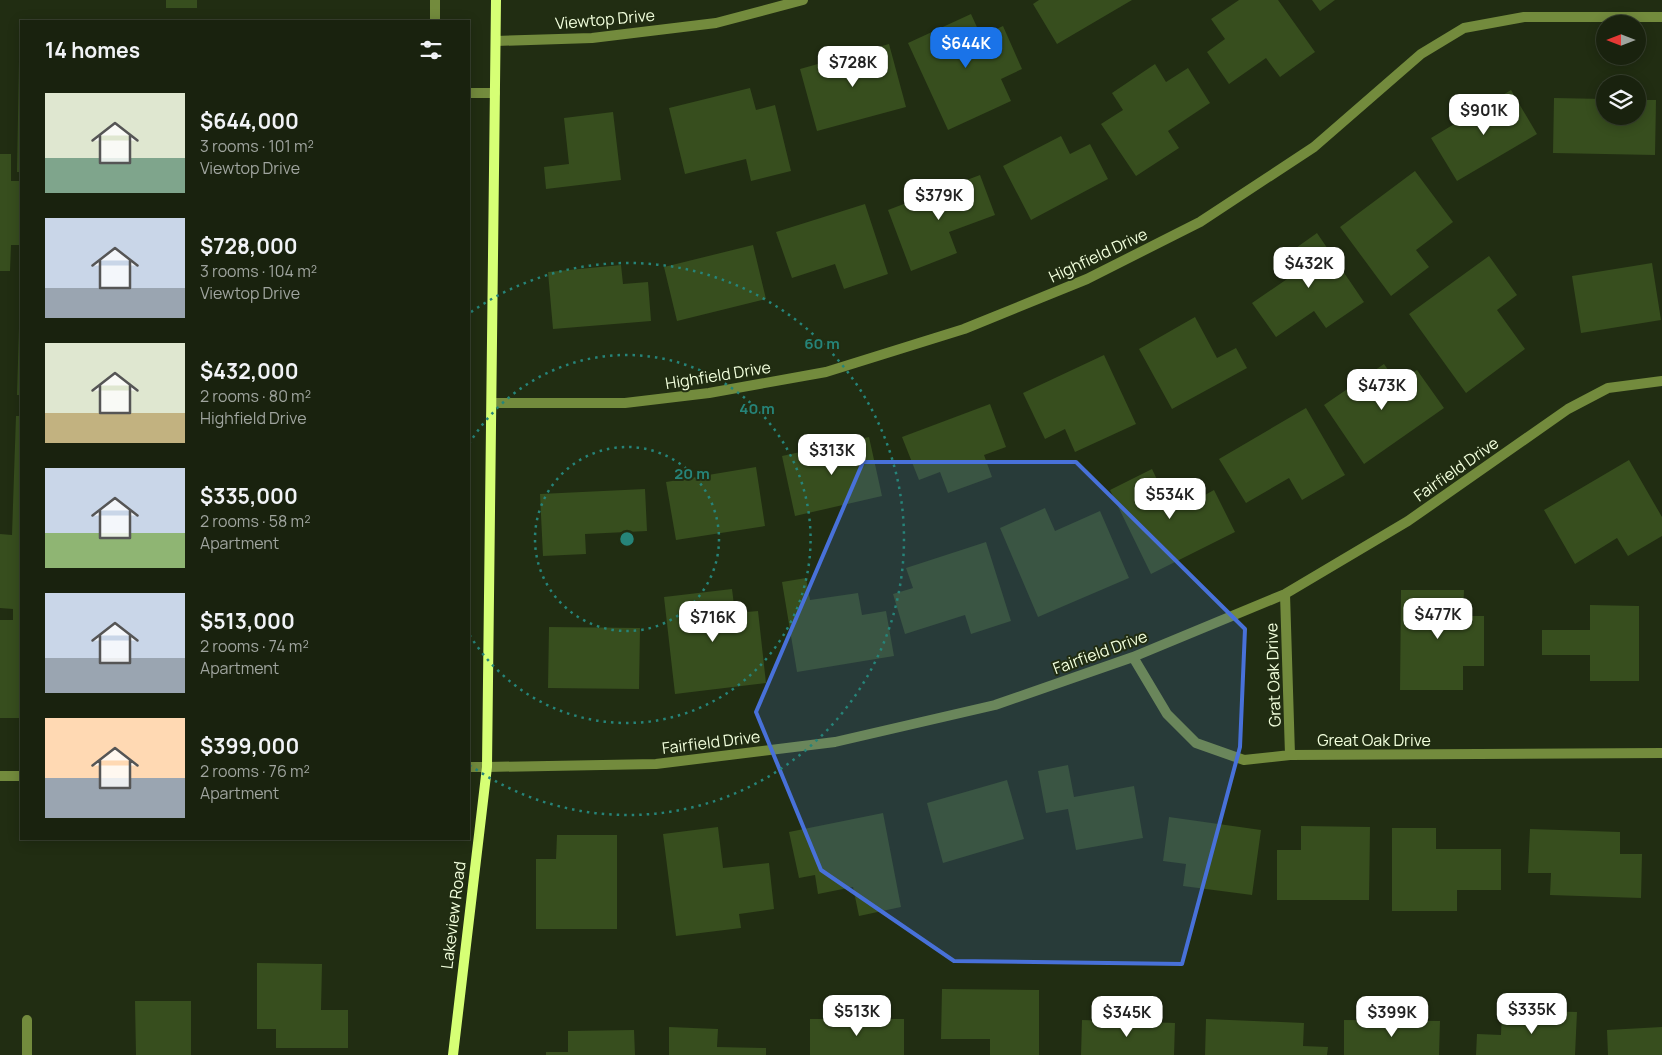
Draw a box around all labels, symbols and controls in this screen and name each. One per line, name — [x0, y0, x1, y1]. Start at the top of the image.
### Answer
street label: Viewtop Drive — [554, 4, 656, 34]
north arrow — [1596, 15, 1646, 65]
map controls — [1596, 15, 1646, 125]
pin: $644K — [931, 27, 1001, 69]
text: $644K — [941, 32, 991, 54]
text: 14 homes — [45, 36, 140, 64]
icon: filters — [417, 36, 445, 64]
pin: $728K — [818, 46, 888, 88]
text: $728K — [829, 51, 877, 73]
button: layers — [1596, 75, 1646, 125]
pin: $901K — [1449, 94, 1519, 136]
text: $901K — [1460, 99, 1508, 121]
text: $644,000 — [200, 107, 299, 135]
icon: home — [85, 113, 145, 173]
text: 3 rooms · 101 m² — [200, 135, 314, 157]
text: Viewtop Drive — [200, 157, 300, 179]
pin: $379K — [904, 178, 974, 221]
text: $379K — [915, 184, 963, 206]
street label: Highfield Drive — [1045, 223, 1151, 287]
text: $728,000 — [200, 232, 298, 260]
icon: home — [85, 238, 145, 298]
pin: $432K — [1274, 246, 1344, 289]
text: $432K — [1285, 252, 1333, 274]
text: 3 rooms · 104 m² — [200, 260, 317, 282]
text: Viewtop Drive — [200, 282, 300, 304]
text: 60 m — [804, 333, 840, 354]
street label: Highfield Drive — [664, 356, 772, 394]
text: $432,000 — [200, 357, 299, 385]
icon: home — [85, 363, 145, 423]
pin: $473K — [1347, 368, 1417, 411]
text: $473K — [1358, 374, 1406, 396]
text: 2 rooms · 80 m² — [200, 385, 311, 407]
text: 40 m — [739, 398, 775, 419]
text: Highfield Drive — [200, 407, 307, 429]
street label: Fairfield Drive — [1409, 432, 1503, 506]
pin: $313K — [797, 434, 867, 476]
text: $313K — [809, 439, 855, 461]
text: 20 m — [674, 463, 710, 484]
pin: $534K — [1135, 478, 1205, 520]
text: $335,000 — [200, 482, 298, 510]
text: $534K — [1146, 483, 1194, 505]
icon: home — [85, 488, 145, 548]
text: 2 rooms · 58 m² — [200, 510, 311, 532]
centre of rings — [618, 530, 636, 548]
text: Apartment — [200, 532, 279, 554]
pin: $477K — [1403, 598, 1473, 640]
pin: $716K — [678, 600, 748, 643]
text: $477K — [1414, 603, 1462, 625]
text: $716K — [690, 606, 736, 628]
text: $513,000 — [200, 607, 295, 635]
icon: home — [85, 613, 145, 673]
street label: Grat Oak Drive — [1260, 623, 1286, 727]
street label: Fairfield Drive — [1050, 625, 1150, 679]
text: 2 rooms · 74 m² — [200, 635, 309, 657]
text: Apartment — [200, 657, 279, 679]
street label: Fairfield Drive — [661, 725, 761, 759]
street label: Great Oak Drive — [1317, 729, 1431, 751]
text: $399,000 — [200, 732, 299, 760]
icon: home — [85, 738, 145, 798]
text: 2 rooms · 76 m² — [200, 760, 310, 782]
text: Apartment — [200, 782, 279, 804]
street label: Lakeview Road — [435, 860, 471, 970]
pin: $335K — [1497, 992, 1567, 1035]
pin: $513K — [822, 994, 892, 1037]
pin: $345K — [1092, 996, 1162, 1038]
pin: $399K — [1357, 996, 1427, 1038]
text: $335K — [1508, 998, 1556, 1020]
text: $513K — [834, 1000, 880, 1022]
text: $345K — [1103, 1001, 1151, 1023]
text: $399K — [1367, 1001, 1417, 1023]

